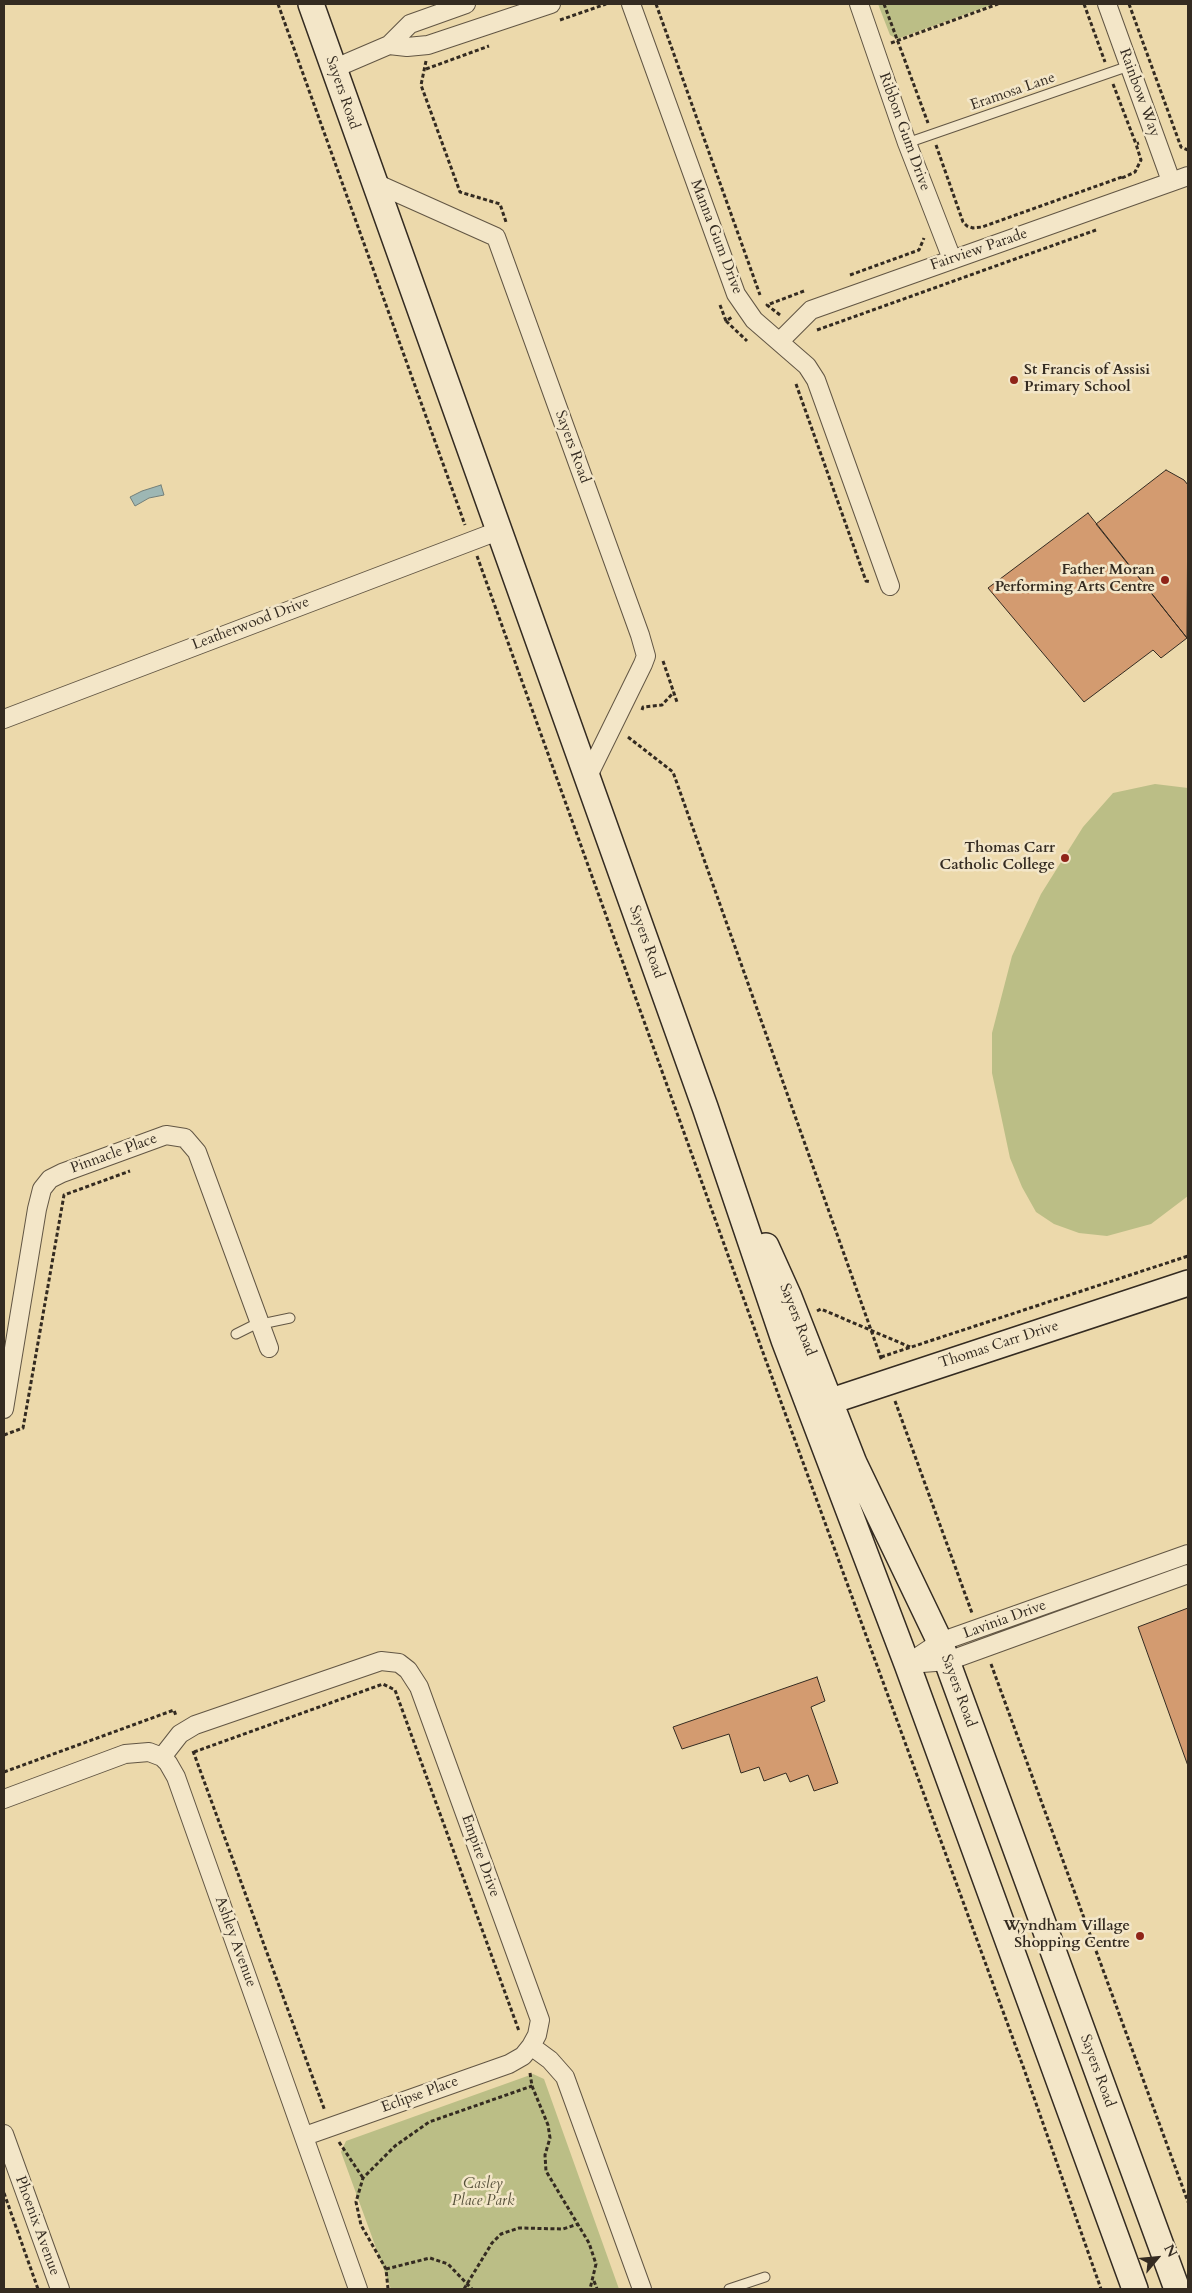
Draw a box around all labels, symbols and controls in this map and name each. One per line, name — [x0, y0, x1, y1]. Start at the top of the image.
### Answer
street label: Rainbow Way — [1115, 46, 1163, 140]
street label: Sayers Road — [321, 54, 363, 132]
street label: Eramosa Lane — [968, 69, 1058, 115]
street label: Ribbon Gum Drive — [874, 70, 934, 194]
street label: Manna Gum Drive — [686, 177, 746, 297]
street label: Fairview Parade — [928, 225, 1030, 275]
place label: St Francis of Assisi Primary School — [1024, 362, 1150, 397]
marker: St Francis of Assisi Primary School — [1008, 374, 1020, 386]
street label: Sayers Road — [551, 408, 593, 486]
place label: Father Moran Performing Arts Centre — [995, 562, 1155, 597]
marker: Father Moran Performing Arts Centre — [1159, 574, 1171, 586]
street label: Leatherwood Drive — [190, 593, 312, 655]
place label: Thomas Carr Catholic College — [940, 840, 1055, 875]
marker: Thomas Carr Catholic College — [1059, 852, 1071, 864]
street label: Sayers Road — [625, 903, 667, 981]
street label: Pinnacle Place — [68, 1130, 160, 1178]
street label: Sayers Road — [775, 1281, 819, 1359]
street label: Thomas Carr Drive — [937, 1317, 1061, 1373]
street label: Lavinia Drive — [961, 1597, 1049, 1643]
street label: Sayers Road — [937, 1652, 979, 1730]
street label: Empire Drive — [457, 1812, 503, 1900]
street label: Ashley Avenue — [210, 1894, 260, 1990]
place label: Wyndham Village Shopping Centre — [1003, 1918, 1130, 1953]
marker: Wyndham Village Shopping Centre — [1134, 1930, 1146, 1942]
street label: Sayers Road — [1076, 2032, 1118, 2110]
street label: Eclipse Place — [379, 2073, 461, 2117]
street label: Phoenix Avenue — [11, 2174, 63, 2278]
park label: Casley Place Park — [452, 2176, 514, 2211]
north arrow — [1132, 2233, 1182, 2283]
text: N — [1159, 2241, 1182, 2261]

